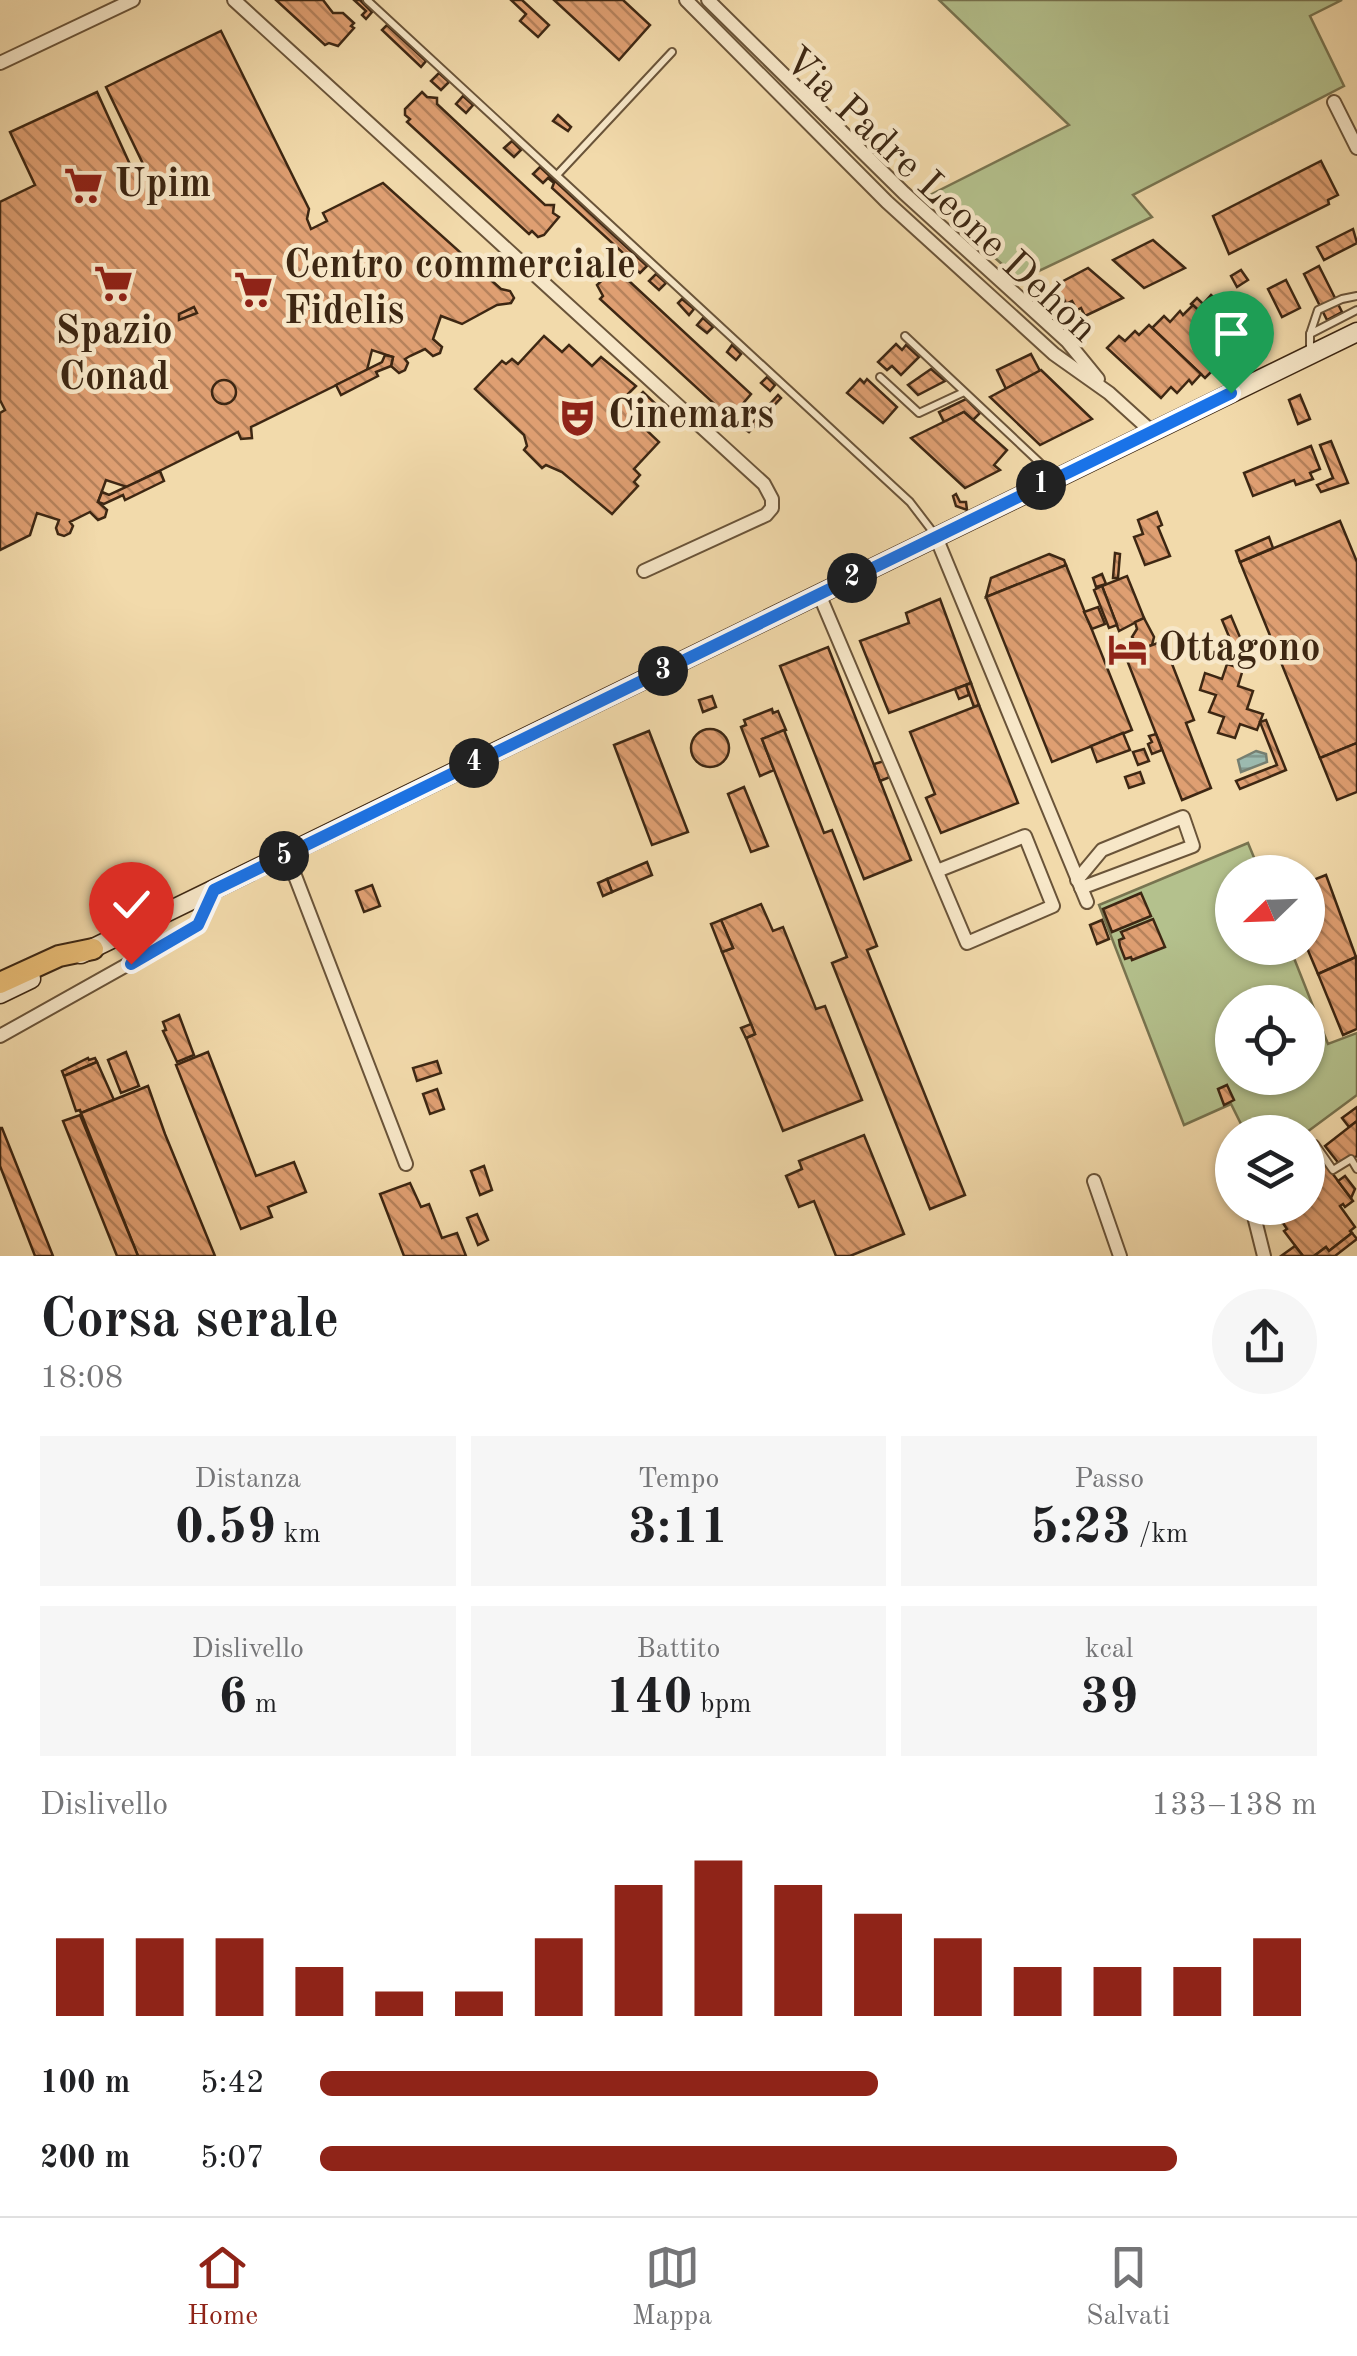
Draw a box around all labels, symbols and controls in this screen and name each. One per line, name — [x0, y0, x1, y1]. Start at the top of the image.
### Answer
street label: Via Padre Leone Dehon — [775, 41, 1103, 351]
supermarket icon: Upim — [63, 165, 105, 207]
place label: Upim — [114, 166, 211, 206]
place label: Centro commerciale Fidelis — [284, 247, 636, 333]
supermarket icon: Spazio Conad — [93, 262, 135, 304]
supermarket icon: Centro commerciale Fidelis — [233, 269, 275, 311]
pin — [1189, 291, 1274, 394]
icon: arrive — [1204, 306, 1259, 361]
place label: Spazio Conad — [55, 313, 173, 399]
theatre icon: Cinemars — [557, 396, 599, 438]
place label: Cinemars — [608, 397, 774, 437]
pin: 1 — [1016, 460, 1066, 510]
text: 1 — [1033, 471, 1049, 499]
pin: 2 — [827, 553, 877, 603]
text: 2 — [844, 564, 860, 592]
hotel icon: Ottagono — [1107, 629, 1149, 671]
place label: Ottagono — [1158, 630, 1321, 670]
pin: 3 — [638, 646, 688, 696]
text: 3 — [655, 657, 671, 685]
pin: 4 — [449, 738, 499, 788]
text: 4 — [466, 749, 482, 777]
pin: 5 — [259, 831, 309, 881]
text: 5 — [276, 842, 292, 870]
north arrow — [1215, 855, 1325, 965]
map controls — [1215, 855, 1325, 1225]
pin — [89, 862, 174, 965]
icon: check — [104, 877, 159, 932]
button: locate — [1215, 985, 1325, 1095]
button: layers — [1215, 1115, 1325, 1225]
button: share — [1212, 1289, 1317, 1394]
text: Corsa serale — [40, 1294, 339, 1349]
text: 18:08 — [40, 1363, 123, 1395]
text: Distanza — [195, 1466, 301, 1494]
text: Tempo — [638, 1466, 719, 1494]
text: Passo — [1074, 1466, 1144, 1494]
text: 0.59 — [175, 1504, 276, 1554]
text: 3:11 — [628, 1504, 729, 1554]
text: 5:23 — [1030, 1504, 1131, 1554]
text: km — [276, 1521, 321, 1549]
text: /km — [1131, 1521, 1188, 1549]
text: Dislivello — [192, 1636, 304, 1664]
text: Battito — [636, 1636, 721, 1664]
text: kcal — [1085, 1636, 1133, 1664]
text: 6 — [218, 1674, 247, 1724]
text: 140 — [606, 1674, 693, 1724]
text: 39 — [1080, 1674, 1138, 1724]
text: m — [247, 1691, 277, 1719]
text: bpm — [693, 1691, 751, 1719]
text: Dislivello — [40, 1790, 168, 1822]
text: 133–138 m — [1151, 1790, 1317, 1822]
text: 100 m — [40, 2068, 130, 2100]
text: 5:42 — [200, 2068, 265, 2100]
text: 200 m — [40, 2143, 130, 2175]
text: 5:07 — [200, 2143, 265, 2175]
tab: Home — [187, 2240, 258, 2335]
tab: Mappa — [632, 2240, 712, 2335]
tab: Salvati — [1086, 2240, 1170, 2335]

